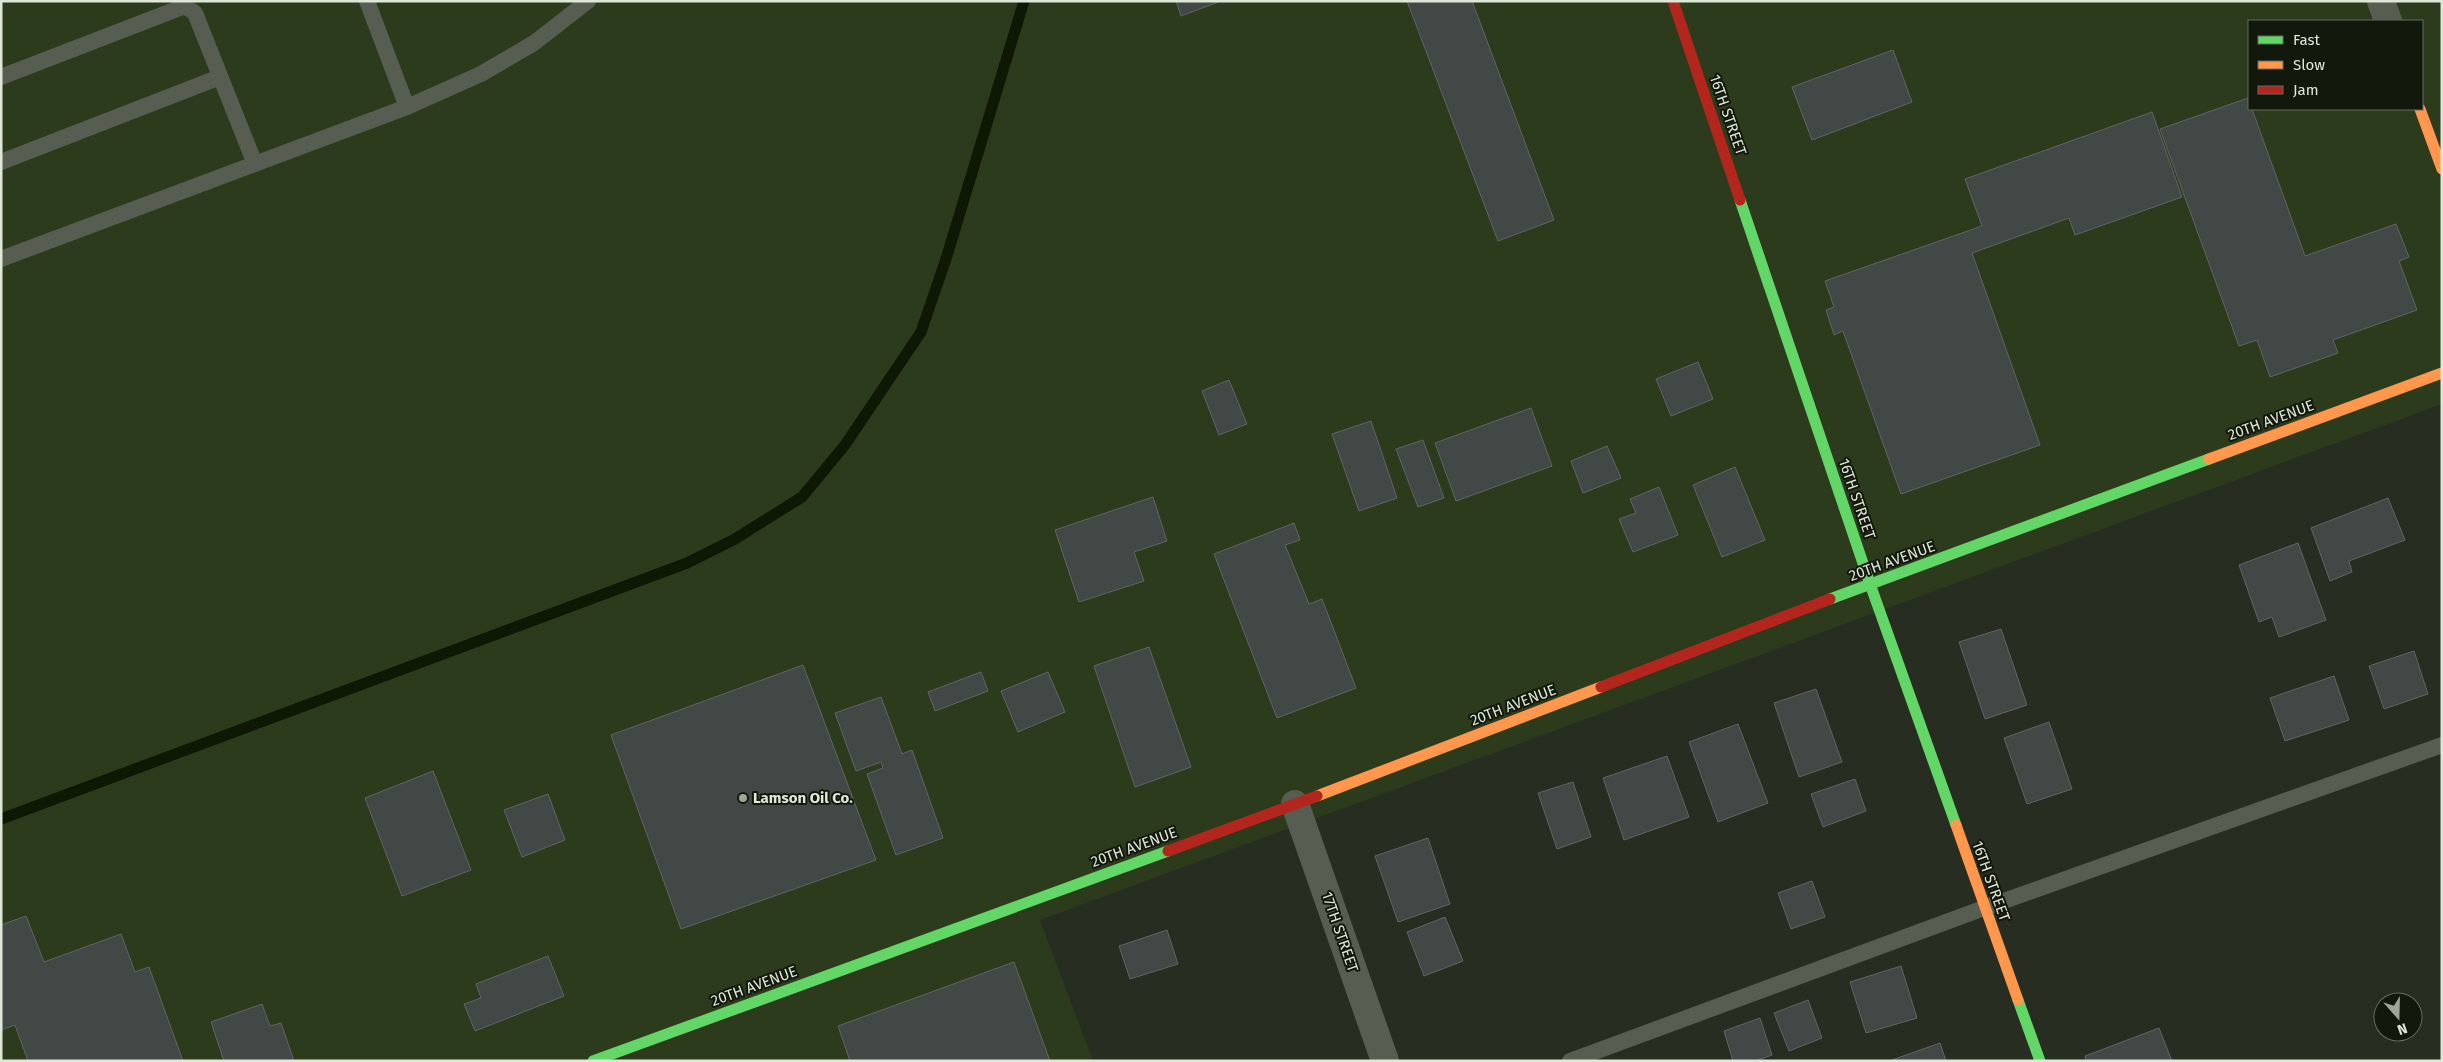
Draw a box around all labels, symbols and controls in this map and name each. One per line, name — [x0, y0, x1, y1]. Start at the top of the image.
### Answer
legend — [2248, 20, 2423, 110]
text: Fast — [2293, 31, 2320, 49]
text: Slow — [2293, 56, 2325, 74]
street label: 16TH STREET — [1706, 72, 1750, 158]
text: Jam — [2293, 81, 2319, 99]
street label: 20TH AVENUE — [2226, 396, 2316, 444]
street label: 16TH STREET — [1835, 456, 1879, 542]
street label: 20TH AVENUE — [1847, 537, 1937, 585]
street label: 20TH AVENUE — [1468, 680, 1558, 730]
place label: Lamson Oil Co. — [753, 789, 853, 807]
marker: Lamson Oil Co. — [737, 792, 749, 804]
street label: 20TH AVENUE — [1089, 823, 1179, 871]
street label: 16TH STREET — [1968, 838, 2014, 924]
street label: 17TH STREET — [1318, 890, 1362, 975]
street label: 20TH AVENUE — [709, 962, 799, 1010]
north arrow — [2373, 992, 2423, 1042]
text: N — [2395, 1019, 2410, 1038]

